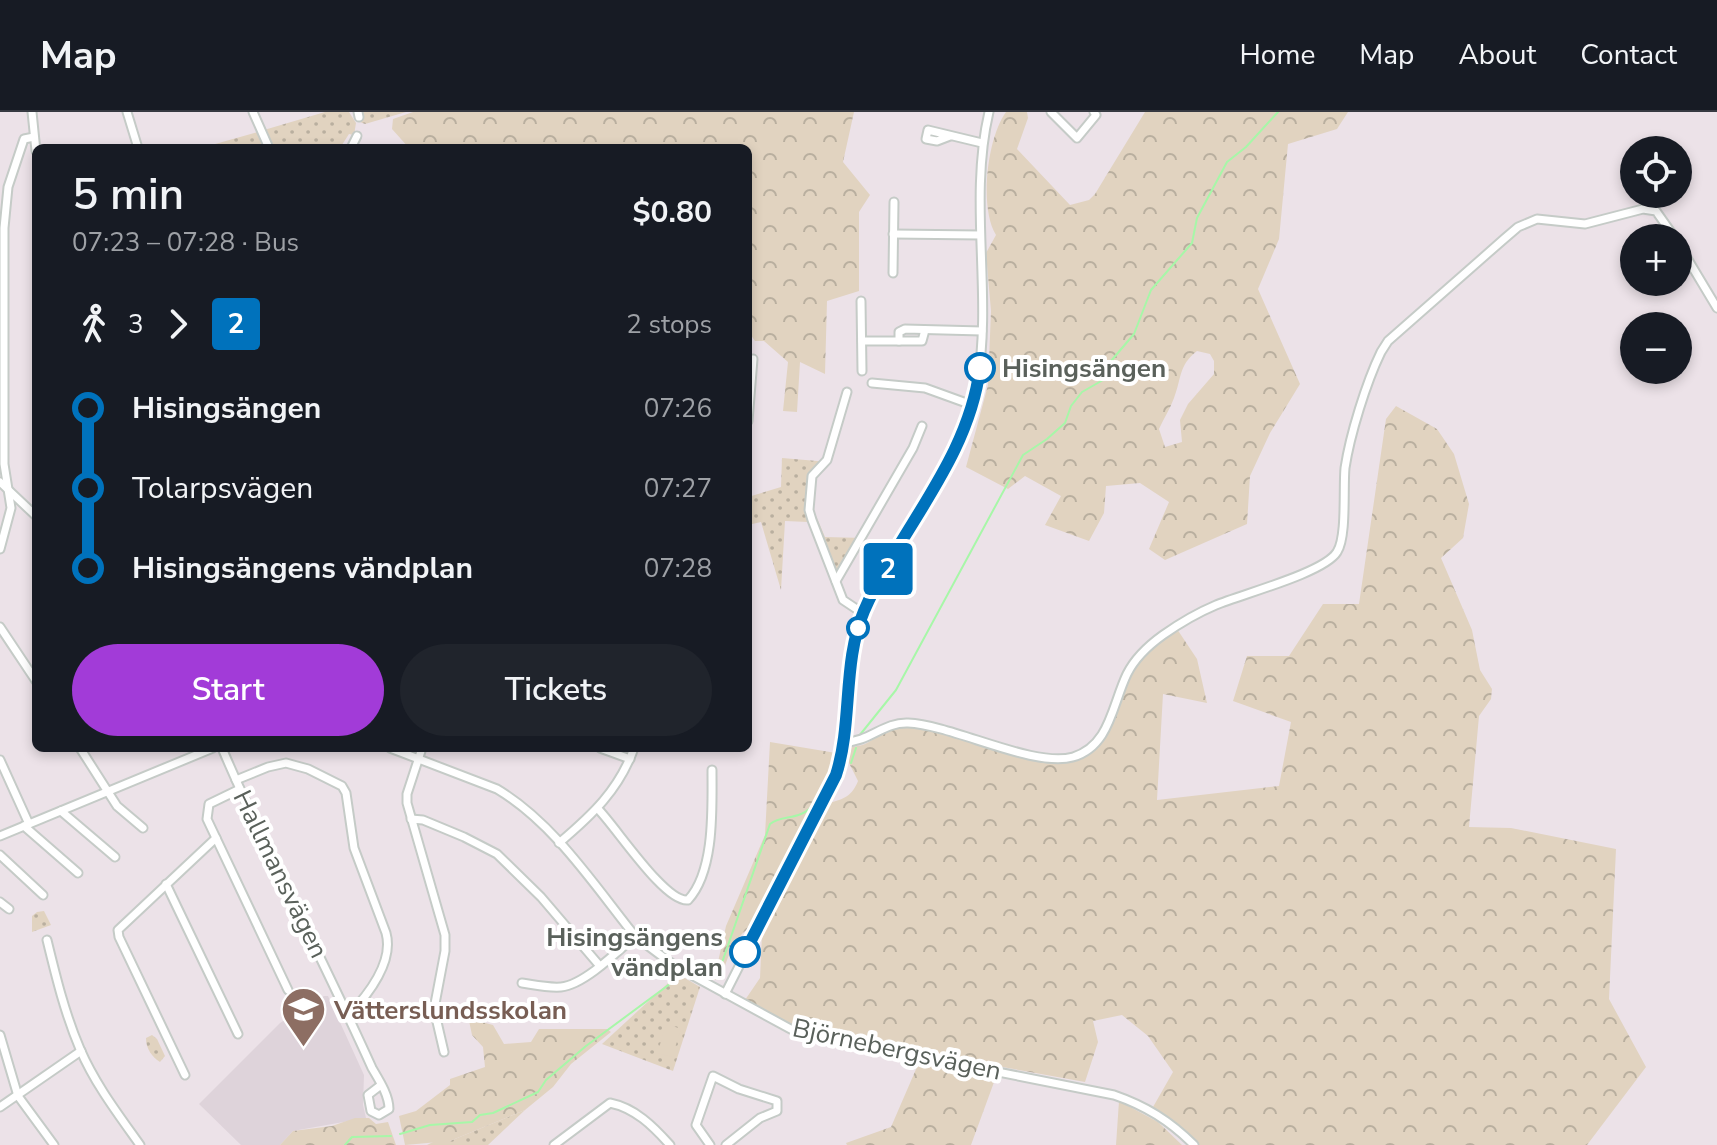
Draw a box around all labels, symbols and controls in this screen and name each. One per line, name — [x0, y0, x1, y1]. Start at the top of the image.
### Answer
text: Map — [40, 30, 117, 81]
text: Home — [1240, 36, 1315, 74]
text: Map — [1359, 36, 1414, 74]
text: About — [1458, 36, 1536, 74]
text: Contact — [1580, 36, 1677, 74]
map controls — [1620, 136, 1692, 384]
button: locate — [1620, 136, 1692, 208]
text: 5 min — [72, 165, 184, 225]
text: $0.80 — [633, 192, 712, 233]
button: + — [1620, 224, 1692, 296]
text: 07:23 – 07:28 · Bus — [72, 225, 299, 260]
icon: walk — [72, 302, 116, 346]
icon: forward — [156, 302, 200, 346]
text: 2 — [228, 305, 244, 343]
text: 3 — [128, 307, 144, 342]
text: 2 stops — [626, 307, 712, 342]
button: − — [1620, 312, 1692, 384]
place label: Hisingsängen — [1002, 351, 1166, 386]
marker: Hisingsängen — [965, 353, 995, 383]
text: Hisingsängen — [132, 388, 321, 429]
text: 07:26 — [644, 391, 712, 426]
text: Tolarpsvägen — [132, 468, 313, 509]
text: 07:27 — [644, 471, 712, 506]
line badge: 2 — [862, 543, 914, 595]
text: Hisingsängens vändplan — [132, 548, 473, 589]
text: 2 — [880, 550, 896, 588]
text: 07:28 — [644, 551, 712, 586]
unlabelled marker — [847, 617, 869, 639]
button: Start — [72, 644, 384, 736]
button: Tickets — [400, 644, 712, 736]
street label: Hallmansvägen — [225, 784, 336, 964]
place label: Hisingsängens vändplan — [546, 920, 723, 985]
marker: Hisingsängens vändplan — [730, 937, 760, 967]
school or university icon: Vätterslundsskolan — [279, 986, 327, 1049]
place label: Vätterslundsskolan — [333, 993, 567, 1028]
street label: Björnebergsvägen — [789, 1010, 1004, 1089]

